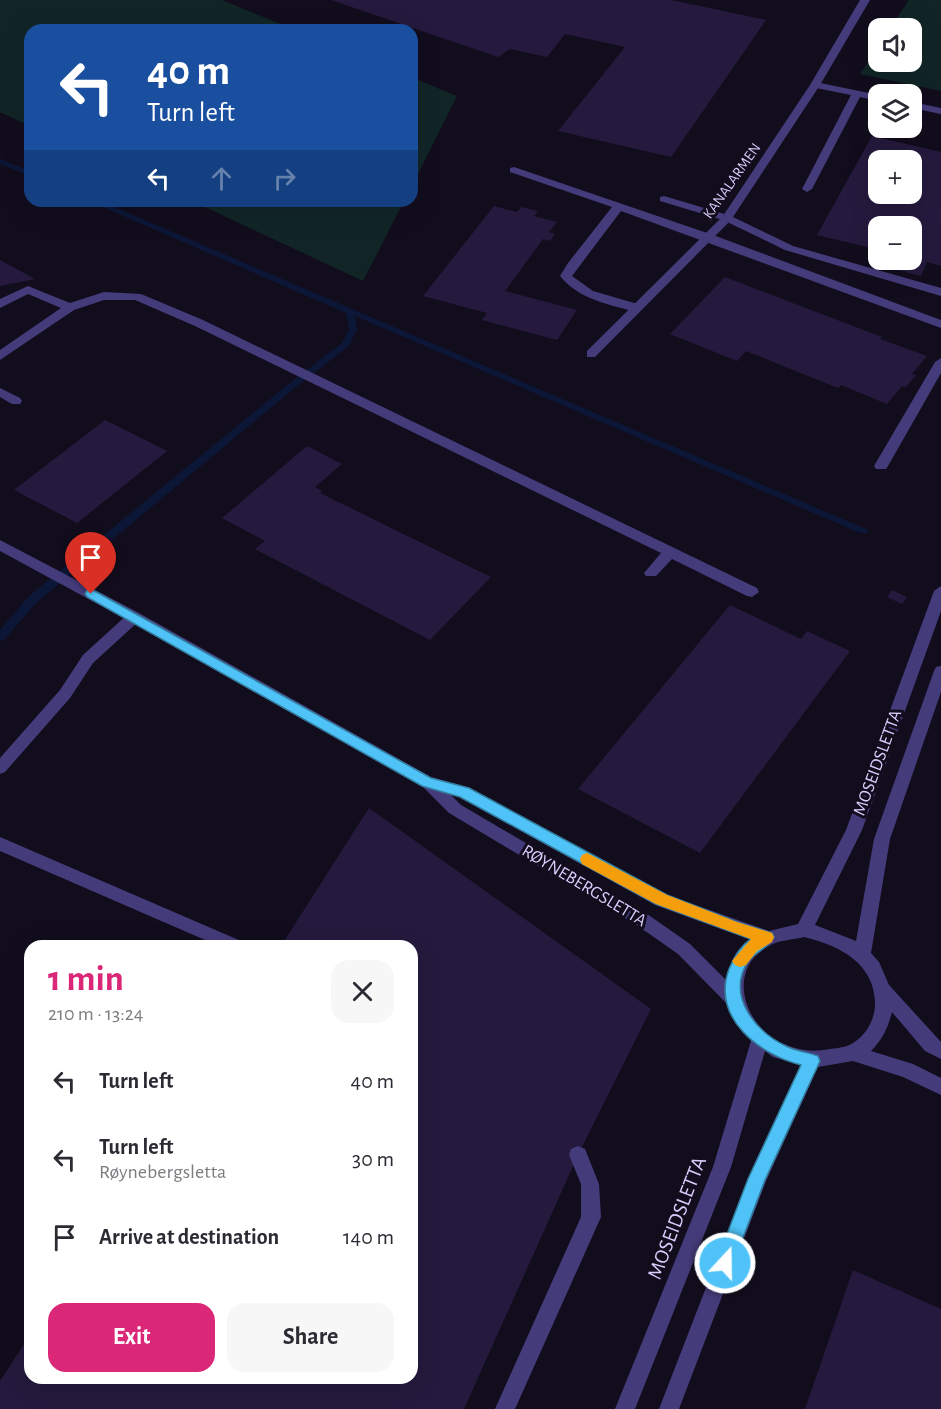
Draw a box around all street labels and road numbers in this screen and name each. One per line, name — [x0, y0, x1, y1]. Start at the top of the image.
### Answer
street label: KANALARMEN — [701, 141, 763, 221]
street label: MOSEIDSLETTA — [851, 707, 906, 818]
street label: RØYNEBERGSLETTA — [519, 842, 650, 931]
street label: MOSEIDSLETTA — [644, 1154, 710, 1282]

